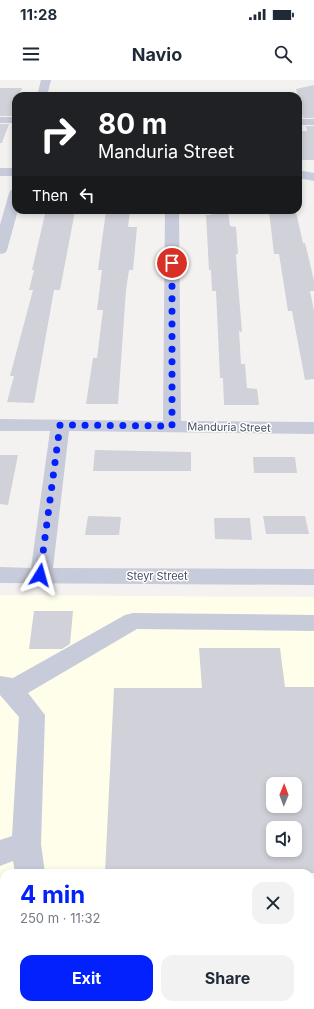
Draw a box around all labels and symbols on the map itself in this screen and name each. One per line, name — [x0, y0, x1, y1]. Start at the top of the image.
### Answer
pin — [155, 246, 189, 280]
street label: Manduria Street — [187, 419, 271, 435]
position arrow — [19, 554, 61, 596]
street label: Steyr Street — [126, 569, 188, 583]
north arrow — [266, 777, 302, 813]

